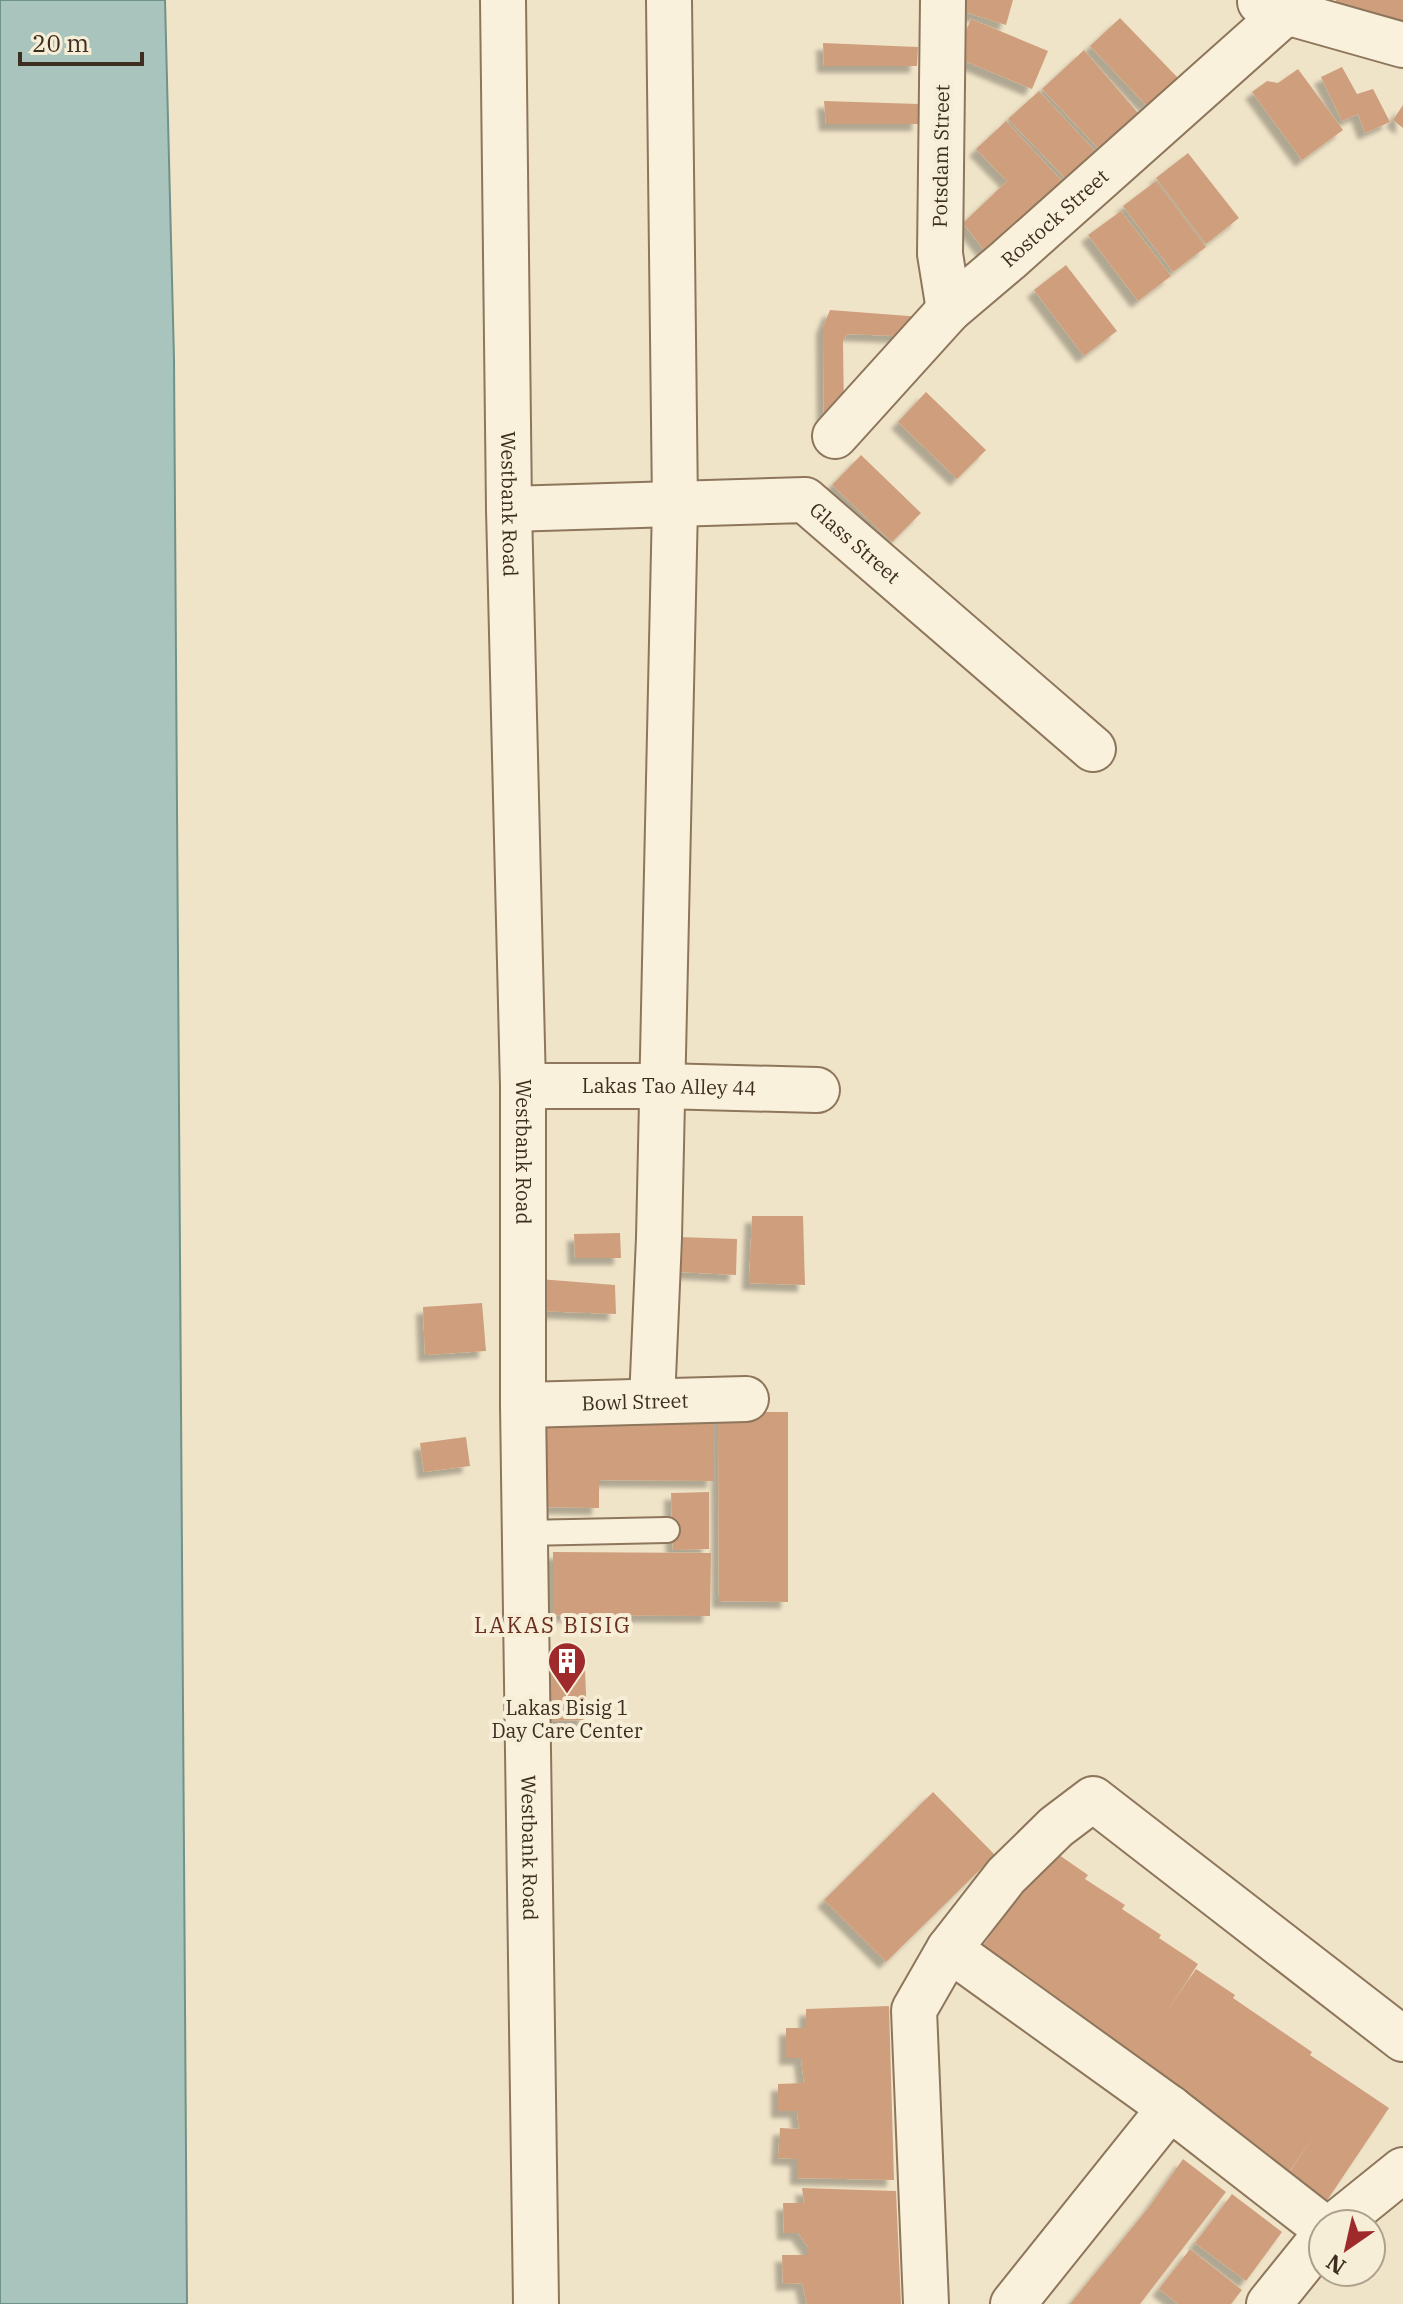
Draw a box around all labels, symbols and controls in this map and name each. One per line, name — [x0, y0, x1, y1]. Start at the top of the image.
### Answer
scale bar — [20, 16, 142, 66]
text: 20 m — [32, 27, 89, 59]
street label: Potsdam Street — [926, 84, 955, 228]
street label: Rostock Street — [995, 163, 1114, 273]
street label: Westbank Road — [495, 431, 525, 577]
street label: Glass Street — [804, 496, 906, 589]
street label: Lakas Tao Alley 44 — [582, 1072, 757, 1101]
street label: Westbank Road — [510, 1079, 537, 1225]
street label: Bowl Street — [581, 1387, 689, 1416]
district label: LAKAS BISIG — [474, 1610, 632, 1639]
building icon: Lakas Bisig 1 Day Care Center — [546, 1640, 588, 1695]
place label: Lakas Bisig 1 Day Care Center — [492, 1694, 643, 1744]
street label: Westbank Road — [515, 1775, 544, 1921]
north arrow — [1307, 2208, 1387, 2288]
text: N — [1320, 2248, 1351, 2282]

